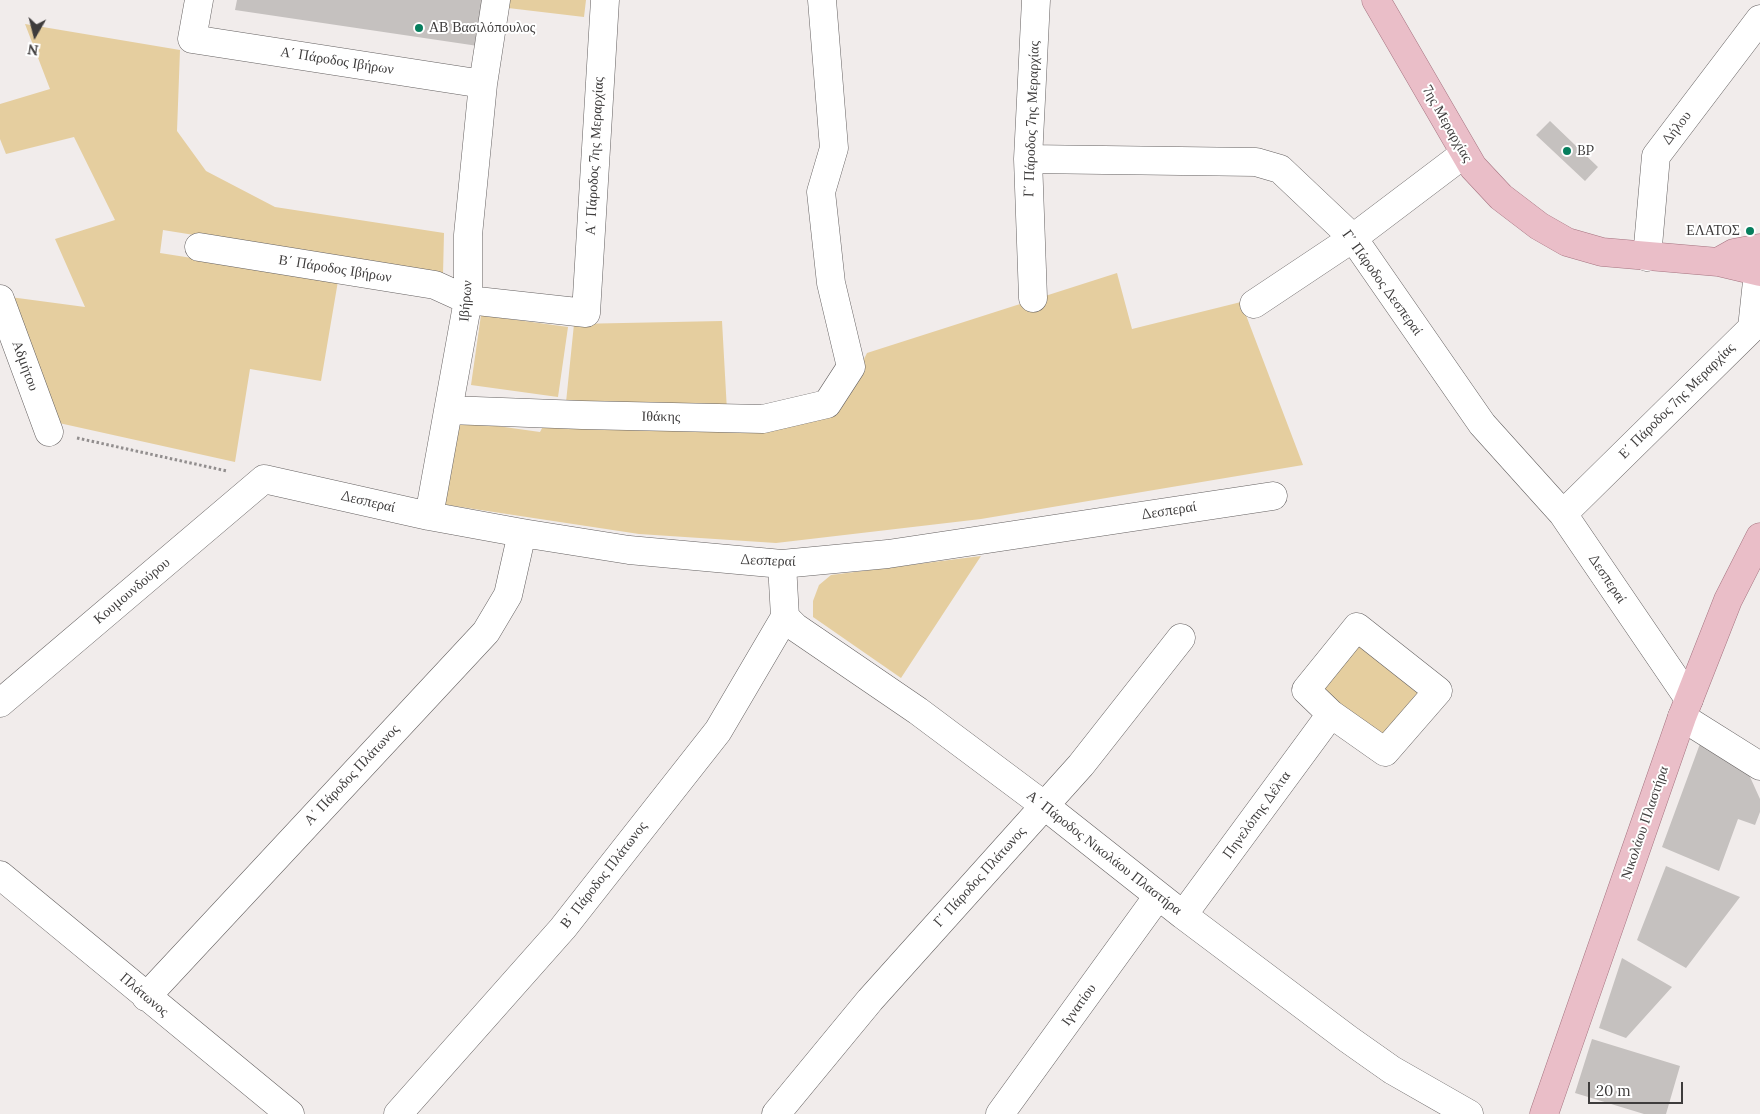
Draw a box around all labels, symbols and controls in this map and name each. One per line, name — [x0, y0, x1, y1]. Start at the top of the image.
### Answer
north arrow — [10, 10, 60, 60]
place label: ΑΒ Βασιλόπουλος — [429, 20, 535, 36]
marker: ΑΒ Βασιλόπουλος — [413, 22, 425, 34]
text: N — [26, 40, 40, 60]
street label: Γ΄ Πάροδος 7ης Μεραρχίας — [1021, 41, 1043, 197]
street label: Α΄ Πάροδος Ιβήρων — [279, 44, 395, 78]
street label: Α΄ Πάροδος 7ης Μεραρχίας — [582, 76, 608, 236]
street label: 7ης Μεραρχίας — [1418, 83, 1476, 165]
street label: Δήλου — [1659, 108, 1695, 148]
place label: BP — [1577, 143, 1594, 159]
marker: BP — [1561, 145, 1573, 157]
place label: ΕΛΑΤΟΣ — [1686, 223, 1740, 239]
marker: ΕΛΑΤΟΣ — [1744, 225, 1756, 237]
street label: Γ΄ Πάροδος Δεσπεραί — [1338, 227, 1426, 339]
street label: Β΄ Πάροδος Ιβήρων — [277, 252, 393, 286]
street label: Ιβήρων — [456, 280, 476, 322]
street label: Αδμήτου — [8, 339, 42, 393]
street label: Ε΄ Πάροδος 7ης Μεραρχίας — [1615, 339, 1739, 463]
street label: Ιθάκης — [642, 408, 680, 426]
street label: Δεσπεραί — [339, 488, 397, 516]
street label: Δεσπεραί — [1140, 498, 1198, 524]
street label: Δεσπεραί — [1585, 551, 1629, 607]
street label: Δεσπεραί — [740, 552, 796, 570]
street label: Κουμουνδούρου — [90, 554, 174, 628]
street label: Α΄ Πάροδος Πλάτωνος — [301, 721, 403, 829]
street label: Νικολάου Πλαστήρα — [1618, 764, 1672, 882]
street label: Πηνελόπης Δέλτα — [1220, 768, 1294, 862]
street label: Α΄ Πάροδος Νικολάου Πλαστήρα — [1023, 787, 1185, 919]
street label: Β΄ Πάροδος Πλάτωνος — [557, 818, 651, 932]
street label: Γ΄ Πάροδος Πλάτωνος — [930, 823, 1030, 931]
street label: Πλάτωνος — [116, 970, 172, 1020]
street label: Ιγνατίου — [1058, 981, 1100, 1029]
scale bar — [1590, 1072, 1685, 1104]
text: 20 m — [1596, 1081, 1631, 1100]

